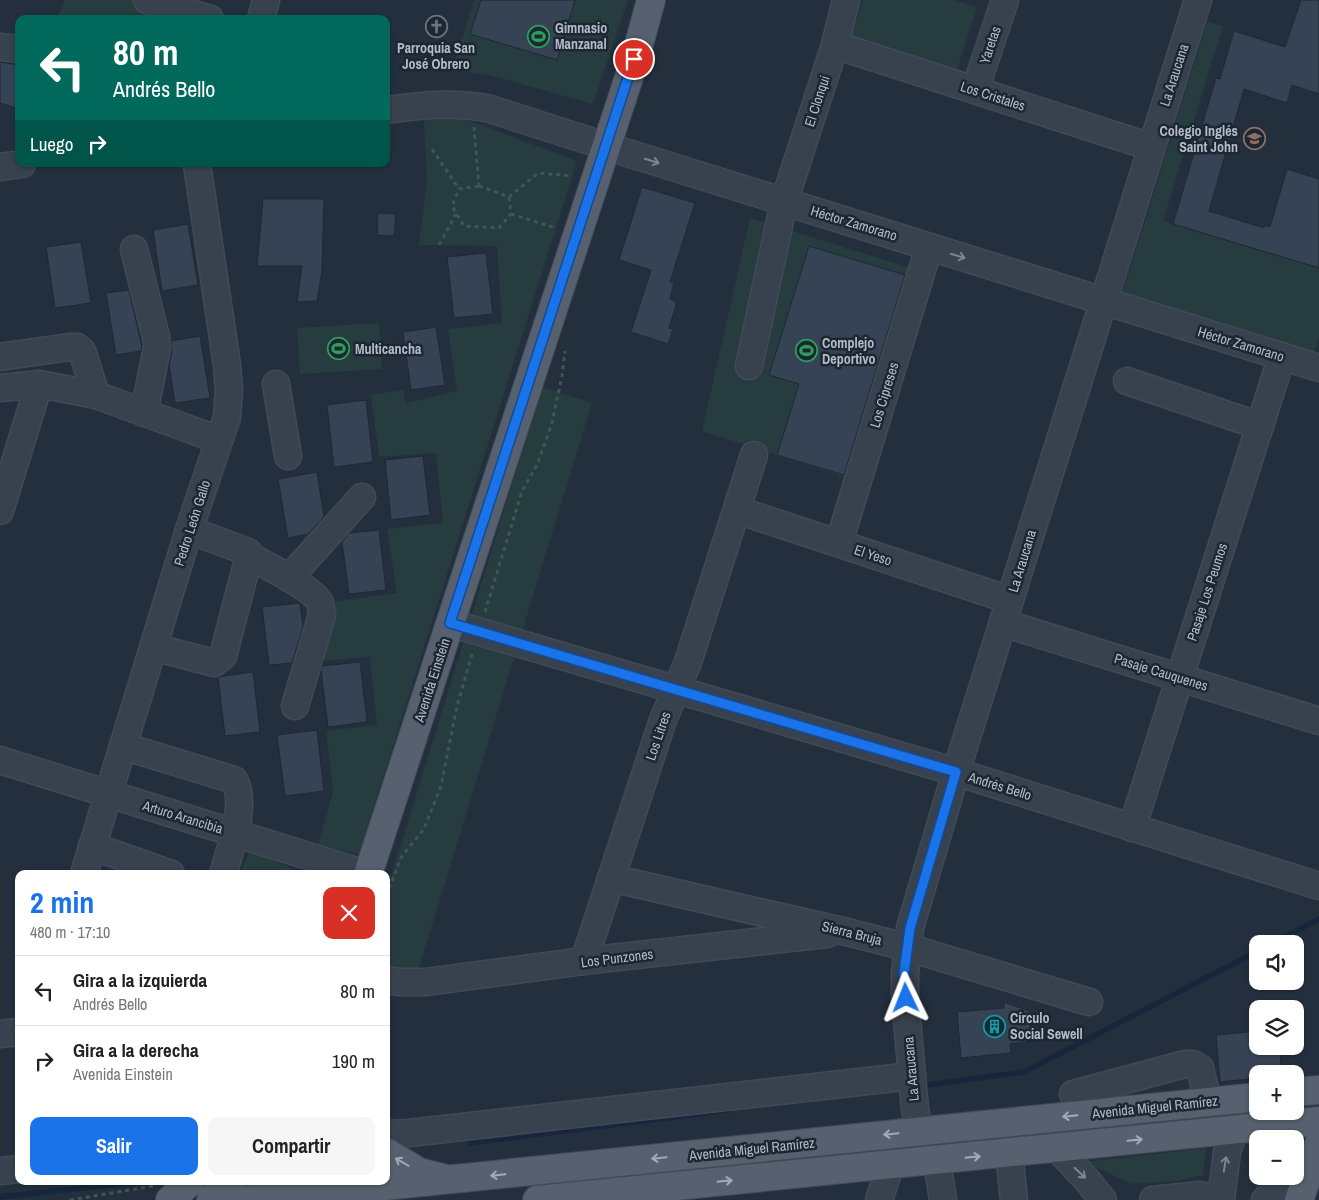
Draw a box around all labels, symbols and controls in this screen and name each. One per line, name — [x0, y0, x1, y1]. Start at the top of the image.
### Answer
church icon: Parroquia San José Obrero — [424, 14, 448, 38]
place label: Gimnasio Manzanal — [555, 19, 607, 53]
sports icon: Gimnasio Manzanal — [527, 24, 551, 48]
street label: Yaretas — [975, 24, 1005, 66]
text: 80 m — [113, 29, 178, 76]
icon: left — [30, 35, 95, 100]
pin — [613, 38, 655, 80]
place label: Parroquia San José Obrero — [397, 39, 475, 73]
street label: La Araucana — [1155, 41, 1193, 108]
icon: arrive — [620, 45, 648, 73]
street label: El Clonqui — [800, 73, 834, 129]
text: Andrés Bello — [113, 74, 215, 104]
street label: Los Cristales — [958, 77, 1028, 115]
place label: Colegio Inglés Saint John — [1160, 122, 1238, 156]
school or university icon: Colegio Inglés Saint John — [1242, 127, 1266, 151]
icon: right — [83, 130, 111, 158]
text: Luego — [30, 131, 73, 157]
one-way arrow — [644, 157, 660, 166]
street label: Héctor Zamorano — [809, 201, 899, 245]
one-way arrow — [950, 251, 966, 261]
street label: Héctor Zamorano — [1196, 322, 1286, 366]
place label: Complejo Deportivo — [822, 334, 876, 368]
sports icon: Multicancha — [327, 337, 351, 361]
sports icon: Complejo Deportivo — [794, 339, 818, 363]
place label: Multicancha — [355, 340, 422, 358]
street label: Los Cipreses — [866, 360, 903, 430]
street label: Pedro León Gallo — [170, 478, 214, 568]
street label: La Araucana — [1004, 527, 1040, 594]
street label: El Yeso — [852, 540, 894, 570]
street label: Pasaje Los Peumos — [1183, 540, 1231, 643]
street label: Avenida Einstein — [410, 636, 454, 725]
street label: Pasaje Cauquenes — [1112, 649, 1210, 695]
street label: Los Litres — [641, 709, 675, 763]
street label: Andrés Bello — [965, 768, 1034, 804]
street label: Arturo Arancibia — [140, 796, 226, 838]
text: 2 min — [30, 882, 94, 922]
button: close — [323, 887, 375, 939]
street label: Sierra Bruja — [820, 917, 884, 949]
text: 480 m · 17:10 — [30, 921, 110, 943]
map controls — [1249, 935, 1304, 1185]
button: sound — [1249, 935, 1304, 990]
street label: Los Punzones — [580, 945, 654, 971]
text: Gira a la izquierda — [73, 967, 207, 993]
position arrow — [879, 971, 931, 1023]
icon: left — [30, 977, 58, 1005]
text: 80 m — [340, 978, 375, 1004]
text: Andrés Bello — [73, 993, 147, 1015]
button: layers — [1249, 1000, 1304, 1055]
place label: Círculo Social Sewell — [1010, 1009, 1083, 1043]
building icon: Círculo Social Sewell — [982, 1014, 1006, 1038]
street label: La Araucana — [899, 1035, 923, 1102]
text: Gira a la derecha — [73, 1037, 199, 1063]
icon: right — [30, 1047, 58, 1075]
text: 190 m — [332, 1048, 375, 1074]
text: Avenida Einstein — [73, 1063, 173, 1085]
button: + — [1249, 1065, 1304, 1120]
street label: Avenida Miguel Ramírez — [1090, 1091, 1219, 1123]
one-way arrow — [1062, 1111, 1078, 1121]
button: Salir — [30, 1117, 198, 1175]
button: Compartir — [208, 1117, 375, 1175]
one-way arrow — [883, 1129, 899, 1139]
button: − — [1249, 1130, 1304, 1185]
street label: Avenida Miguel Ramírez — [687, 1133, 816, 1165]
one-way arrow — [1127, 1135, 1143, 1145]
one-way arrow — [965, 1152, 981, 1162]
one-way arrow — [652, 1153, 668, 1163]
one-way arrow — [395, 1156, 409, 1166]
one-way arrow — [1221, 1157, 1231, 1173]
one-way arrow — [1074, 1167, 1087, 1179]
one-way arrow — [490, 1170, 506, 1180]
one-way arrow — [716, 1176, 732, 1186]

